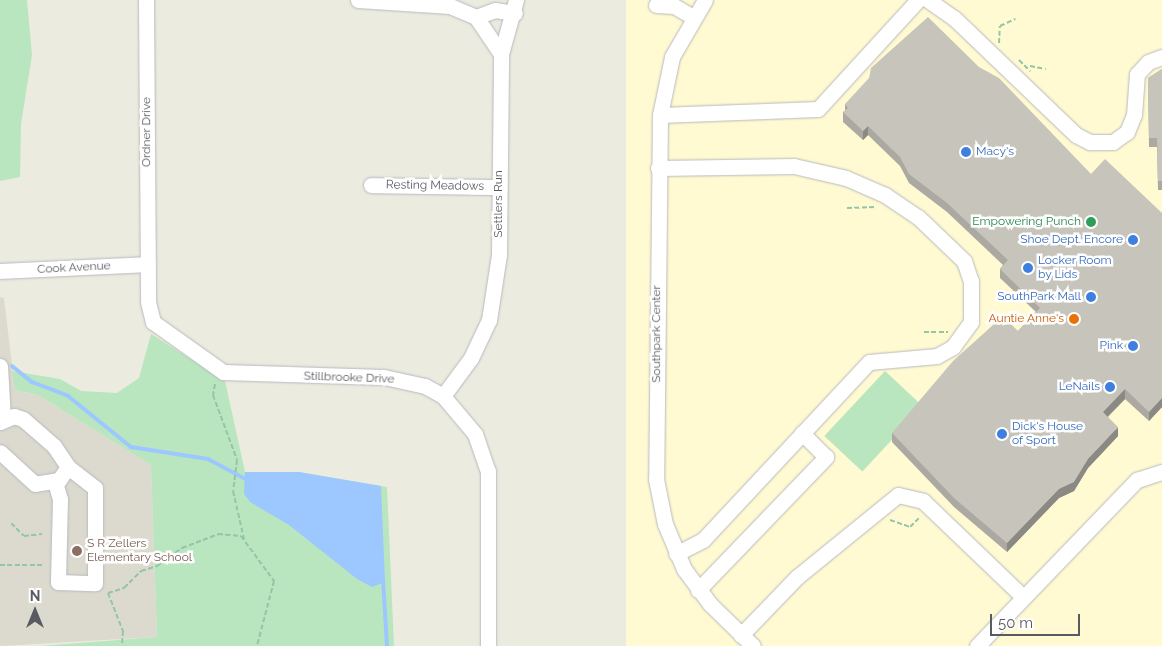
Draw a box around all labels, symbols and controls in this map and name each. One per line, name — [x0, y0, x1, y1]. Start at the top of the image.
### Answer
street label: Ordner Drive — [140, 97, 154, 167]
place label: Macy's — [976, 145, 1014, 159]
marker: Macy's — [960, 146, 972, 158]
street label: Settlers Run — [492, 170, 506, 238]
street label: Resting Meadows — [386, 178, 484, 194]
place label: Empowering Punch — [972, 215, 1081, 229]
marker: Empowering Punch — [1085, 216, 1097, 228]
place label: Shoe Dept. Encore — [1020, 233, 1123, 247]
marker: Shoe Dept. Encore — [1127, 234, 1139, 246]
place label: Locker Room by Lids — [1038, 254, 1112, 282]
street label: Cook Avenue — [37, 259, 111, 277]
marker: Locker Room by Lids — [1022, 262, 1034, 274]
street label: Southpark Center — [650, 285, 664, 383]
place label: SouthPark Mall — [997, 290, 1081, 304]
marker: SouthPark Mall — [1085, 291, 1097, 303]
place label: Auntie Anne's — [988, 312, 1064, 326]
marker: Auntie Anne's — [1068, 313, 1080, 325]
place label: Pink — [1100, 339, 1123, 353]
marker: Pink — [1127, 340, 1139, 352]
street label: Stillbrooke Drive — [303, 369, 395, 387]
place label: LeNails — [1059, 380, 1100, 394]
marker: LeNails — [1104, 381, 1116, 393]
place label: Dick's House of Sport — [1012, 420, 1083, 448]
marker: Dick's House of Sport — [996, 428, 1008, 440]
place label: S R Zellers Elementary School — [87, 537, 192, 565]
marker: S R Zellers Elementary School — [71, 545, 83, 557]
north arrow — [10, 586, 60, 636]
text: N — [30, 588, 40, 604]
scale bar — [992, 604, 1082, 636]
text: 50 m — [998, 614, 1033, 632]

